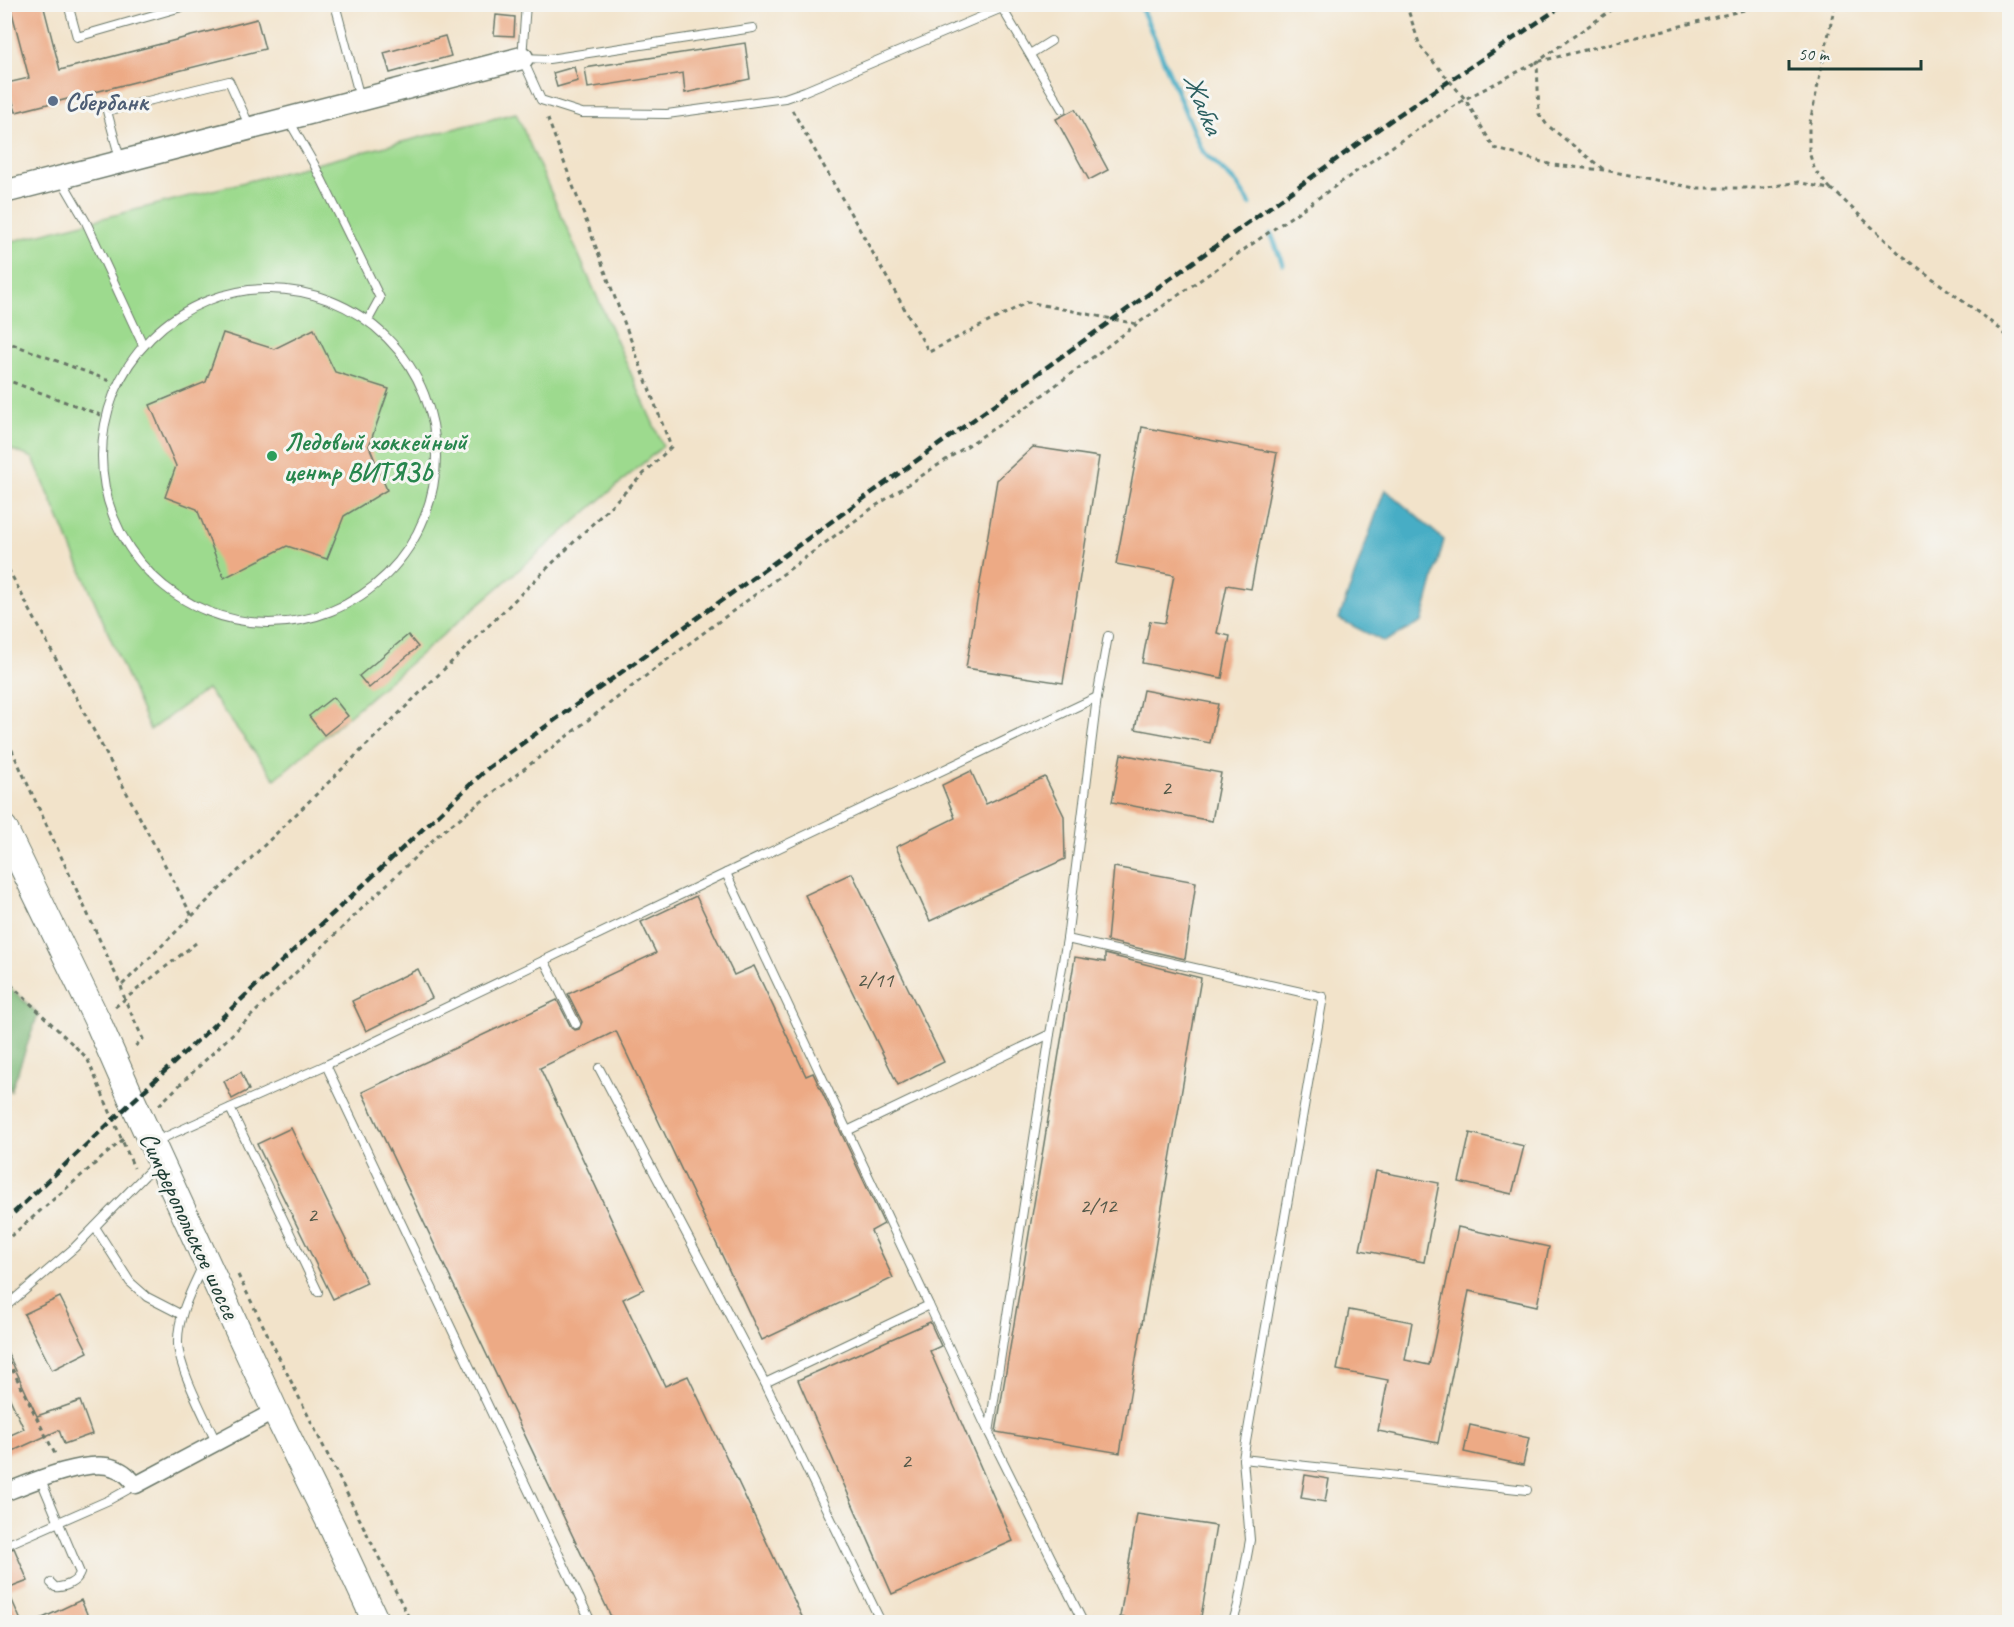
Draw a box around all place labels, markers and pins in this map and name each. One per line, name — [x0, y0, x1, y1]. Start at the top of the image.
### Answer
place label: Сбербанк — [65, 85, 150, 118]
marker: Сбербанк — [46, 94, 60, 108]
place label: Ледовый хоккейный центр ВИТЯЗЬ — [284, 425, 469, 488]
marker: Ледовый хоккейный центр ВИТЯЗЬ — [265, 449, 279, 463]

